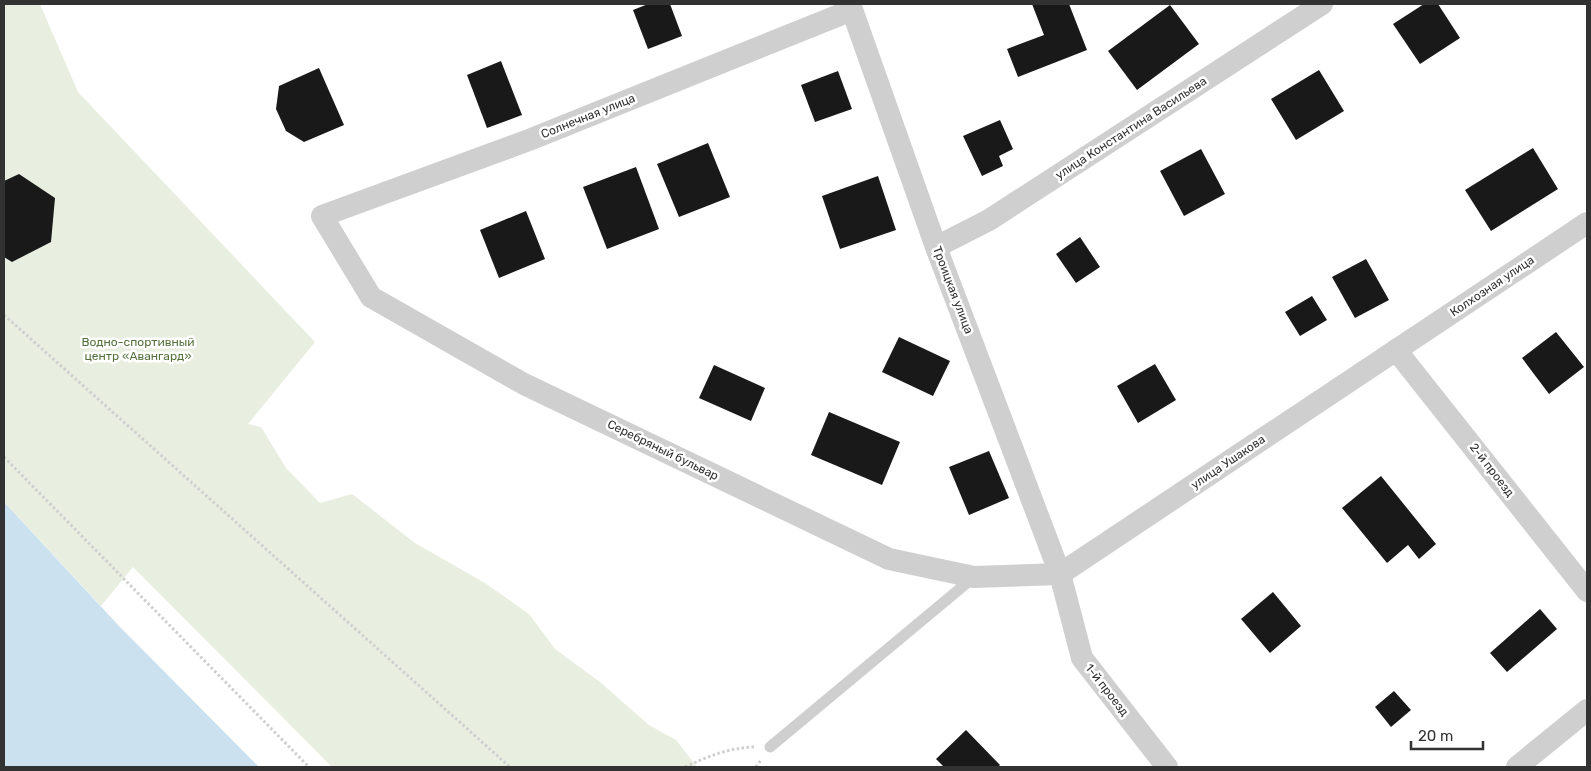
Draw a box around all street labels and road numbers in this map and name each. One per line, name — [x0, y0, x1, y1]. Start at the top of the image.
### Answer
street label: улица Константина Васильева — [1053, 74, 1209, 182]
street label: Солнечная улица — [539, 91, 637, 141]
street label: Троицкая улица — [930, 244, 976, 336]
street label: Колхозная улица — [1447, 253, 1537, 319]
street label: Серебряный бульвар — [605, 417, 721, 483]
street label: улица Ушакова — [1188, 432, 1268, 492]
street label: 2-й проезд — [1467, 440, 1517, 500]
street label: 1-й проезд — [1082, 661, 1132, 719]

